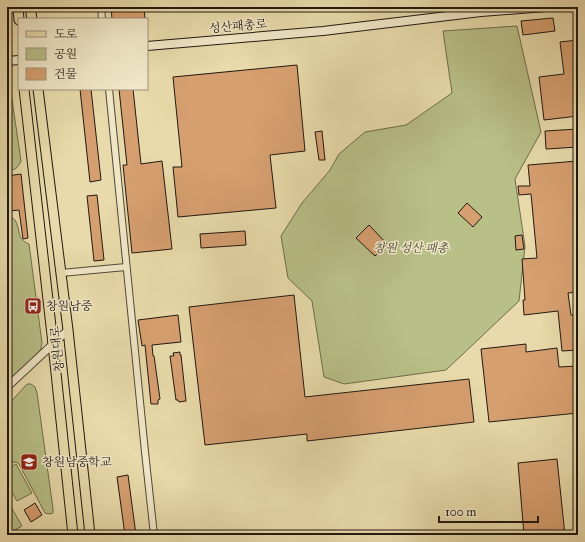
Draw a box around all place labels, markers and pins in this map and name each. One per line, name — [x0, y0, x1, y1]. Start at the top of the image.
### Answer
bus stop icon: 창원남중 — [23, 296, 43, 316]
place label: 창원남중 — [46, 299, 93, 313]
school or university icon: 창원남중학교 — [19, 452, 39, 472]
place label: 창원남중학교 — [42, 455, 112, 469]

